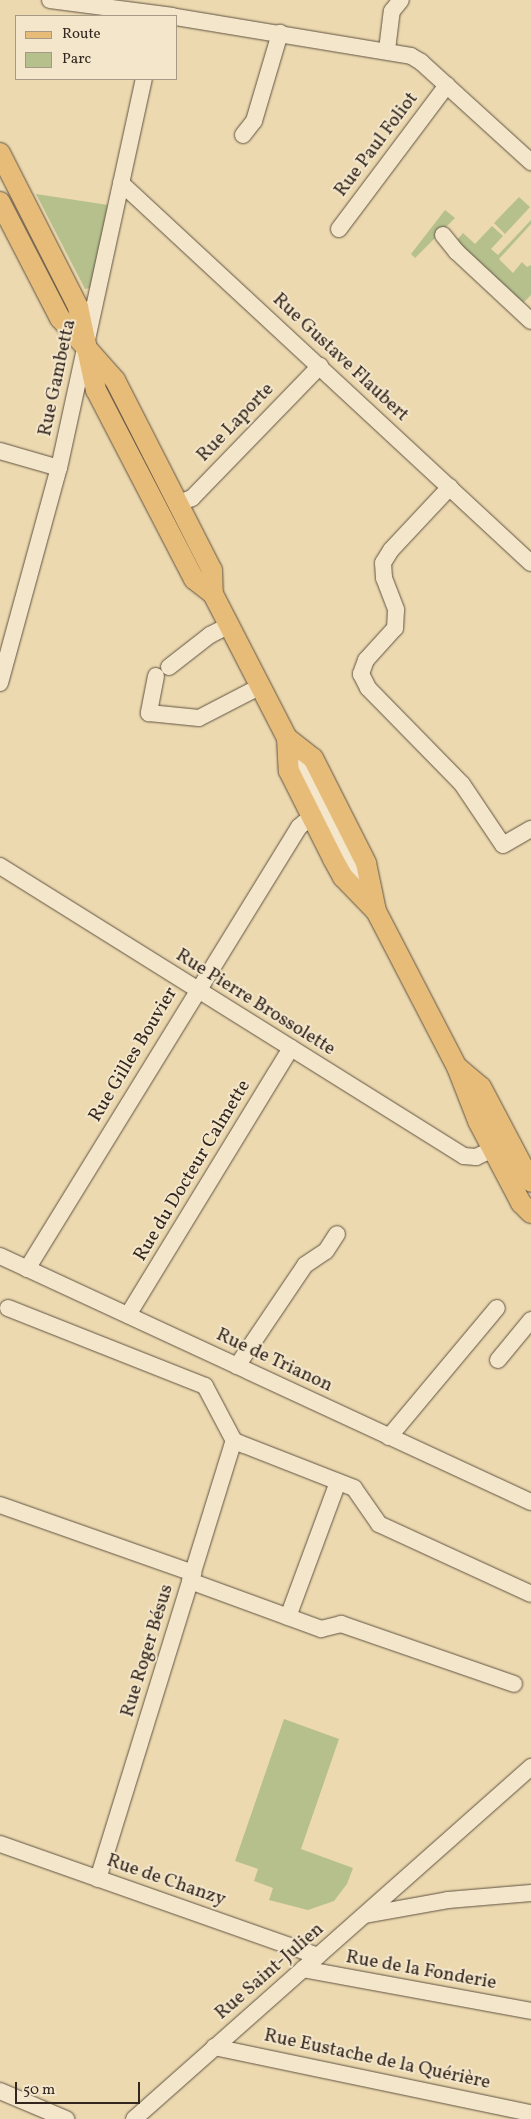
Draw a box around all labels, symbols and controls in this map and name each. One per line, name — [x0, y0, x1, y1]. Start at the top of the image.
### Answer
legend — [15, 15, 178, 80]
text: Route — [62, 24, 101, 45]
text: Parc — [62, 49, 91, 70]
street label: Rue Paul Foliot — [330, 88, 424, 202]
street label: Rue Gustave Flaubert — [267, 289, 413, 427]
street label: Rue Gambetta — [35, 318, 81, 438]
street label: Rue Laporte — [193, 379, 279, 467]
street label: Rue Pierre Brossolette — [171, 945, 339, 1061]
street label: Rue Gilles Bouvier — [85, 983, 183, 1127]
street label: Rue du Docteur Calmette — [130, 1076, 256, 1266]
street label: Rue de Trianon — [212, 1324, 336, 1398]
street label: Rue Roger Bésus — [117, 1582, 179, 1720]
street label: Rue de Chanzy — [103, 1850, 229, 1912]
street label: Rue Saint-Julien — [211, 1919, 329, 2025]
street label: Rue de la Fonderie — [344, 1947, 498, 1995]
street label: Rue Eustache de la Quérière — [262, 2025, 492, 2095]
scale bar — [18, 2072, 142, 2104]
text: 50 m — [23, 2080, 55, 2101]

